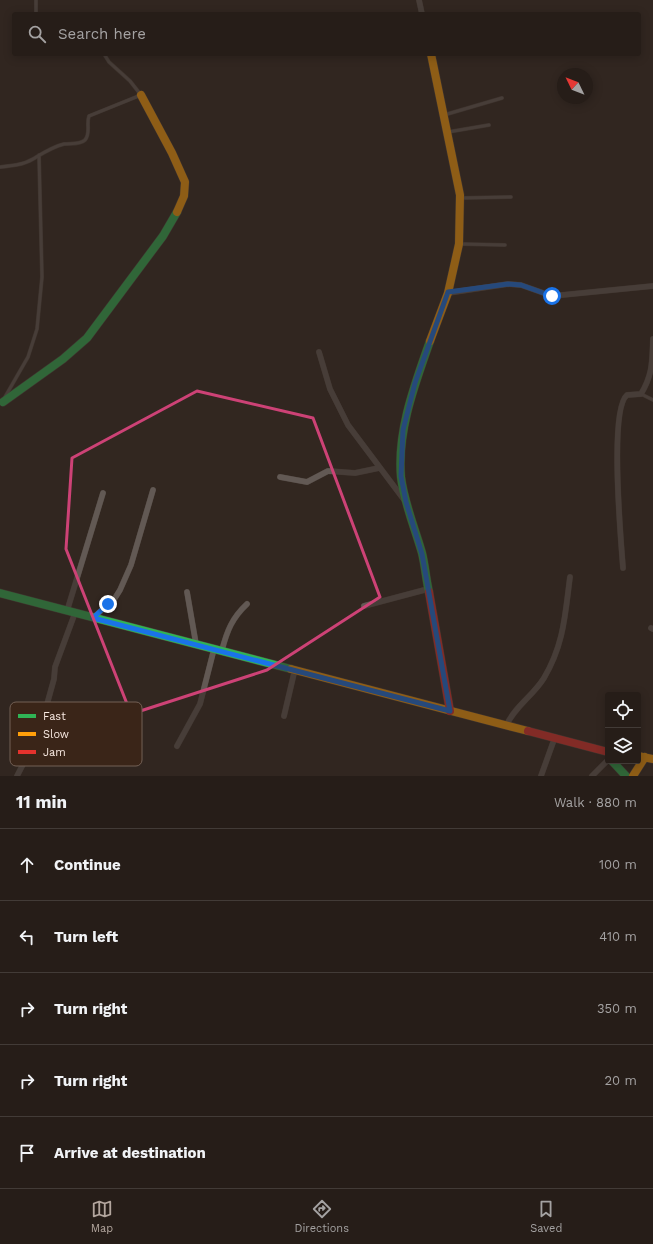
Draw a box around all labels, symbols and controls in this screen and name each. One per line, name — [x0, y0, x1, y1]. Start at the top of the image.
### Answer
search box — [12, 12, 641, 56]
icon: search — [26, 23, 48, 45]
text: Search here — [58, 25, 146, 43]
north arrow — [557, 68, 593, 104]
route start — [543, 287, 561, 305]
route end — [99, 595, 117, 613]
map controls — [605, 692, 641, 764]
button: locate — [605, 692, 641, 728]
legend — [10, 702, 142, 766]
text: Fast — [43, 710, 66, 723]
text: Slow — [43, 728, 69, 741]
button: layers — [605, 728, 641, 764]
text: Jam — [43, 746, 66, 759]
text: 11 min — [16, 792, 67, 812]
text: Walk · 880 m — [554, 795, 637, 810]
icon: ahead — [16, 854, 38, 876]
text: Continue — [54, 856, 121, 874]
text: 100 m — [599, 857, 637, 872]
icon: left — [16, 926, 38, 948]
text: Turn left — [54, 928, 118, 946]
text: 410 m — [599, 929, 637, 944]
icon: right — [16, 998, 38, 1020]
text: Turn right — [54, 1000, 127, 1018]
text: 350 m — [597, 1001, 637, 1016]
icon: right — [16, 1070, 38, 1092]
text: Turn right — [54, 1072, 127, 1090]
text: 20 m — [605, 1073, 637, 1088]
icon: arrive — [16, 1142, 38, 1164]
text: Arrive at destination — [54, 1144, 206, 1162]
tab: Map — [91, 1198, 113, 1235]
tab: Directions — [295, 1198, 349, 1235]
tab: Saved — [530, 1198, 562, 1235]

